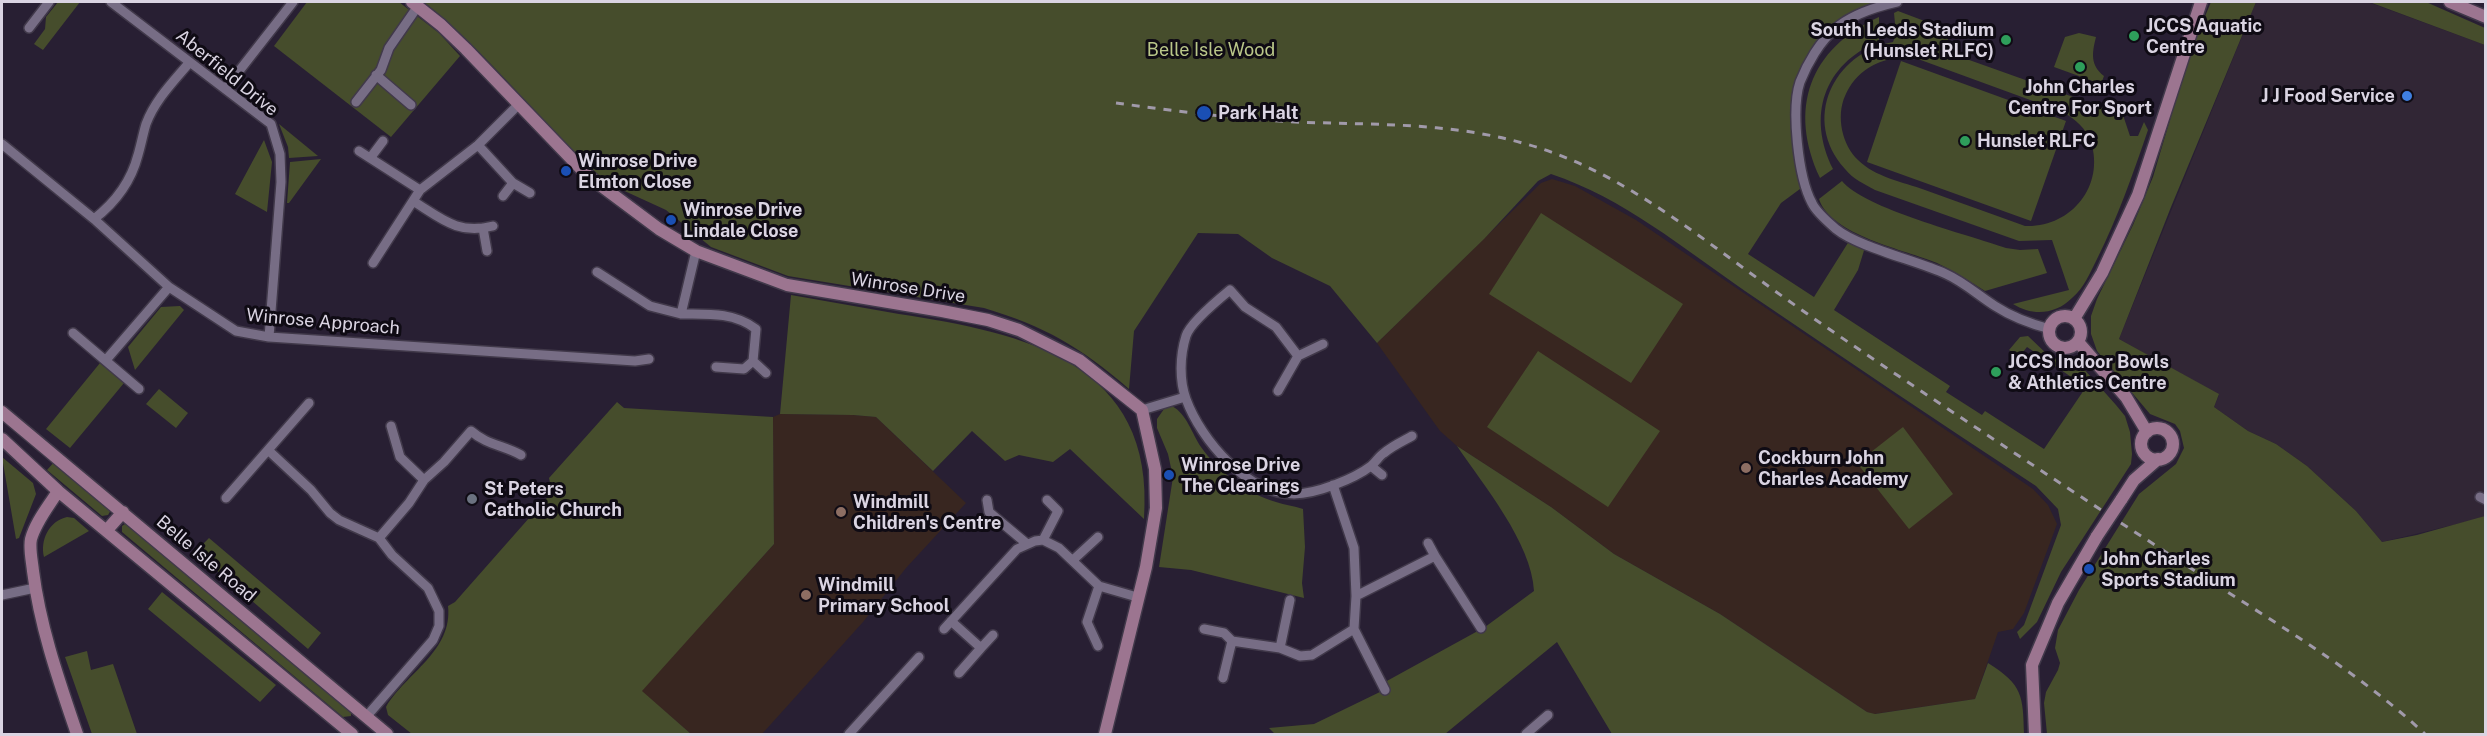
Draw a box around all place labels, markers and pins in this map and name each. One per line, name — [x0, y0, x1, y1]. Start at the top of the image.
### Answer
place label: JCCS Aquatic Centre — [2146, 15, 2262, 57]
place label: South Leeds Stadium (Hunslet RLFC) — [1810, 19, 1994, 62]
marker: JCCS Aquatic Centre — [2127, 29, 2141, 43]
marker: South Leeds Stadium (Hunslet RLFC) — [1999, 33, 2013, 47]
marker: John Charles Centre For Sport — [2073, 60, 2087, 74]
place label: John Charles Centre For Sport — [2008, 76, 2152, 118]
place label: J J Food Service — [2261, 85, 2395, 107]
marker: J J Food Service — [2400, 89, 2414, 103]
place label: Park Halt — [1218, 102, 1298, 124]
marker: Park Halt — [1195, 104, 1213, 122]
place label: Hunslet RLFC — [1977, 130, 2096, 152]
marker: Hunslet RLFC — [1958, 134, 1972, 148]
place label: Winrose Drive Elmton Close — [578, 150, 697, 192]
marker: Winrose Drive Elmton Close — [559, 164, 573, 178]
place label: Winrose Drive Lindale Close — [683, 199, 802, 242]
marker: Winrose Drive Lindale Close — [664, 213, 678, 227]
place label: JCCS Indoor Bowls & Athletics Centre — [2008, 351, 2169, 394]
marker: JCCS Indoor Bowls & Athletics Centre — [1989, 365, 2003, 379]
place label: Cockburn John Charles Academy — [1758, 447, 1908, 490]
place label: Winrose Drive The Clearings — [1181, 454, 1300, 496]
marker: Cockburn John Charles Academy — [1739, 461, 1753, 475]
marker: Winrose Drive The Clearings — [1162, 468, 1176, 482]
place label: St Peters Catholic Church — [484, 478, 622, 520]
place label: Windmill Children's Centre — [853, 491, 1001, 534]
marker: St Peters Catholic Church — [465, 492, 479, 506]
marker: Windmill Children's Centre — [834, 505, 848, 519]
place label: John Charles Sports Stadium — [2101, 548, 2236, 590]
marker: John Charles Sports Stadium — [2082, 562, 2096, 576]
place label: Windmill Primary School — [818, 574, 950, 616]
marker: Windmill Primary School — [799, 588, 813, 602]

